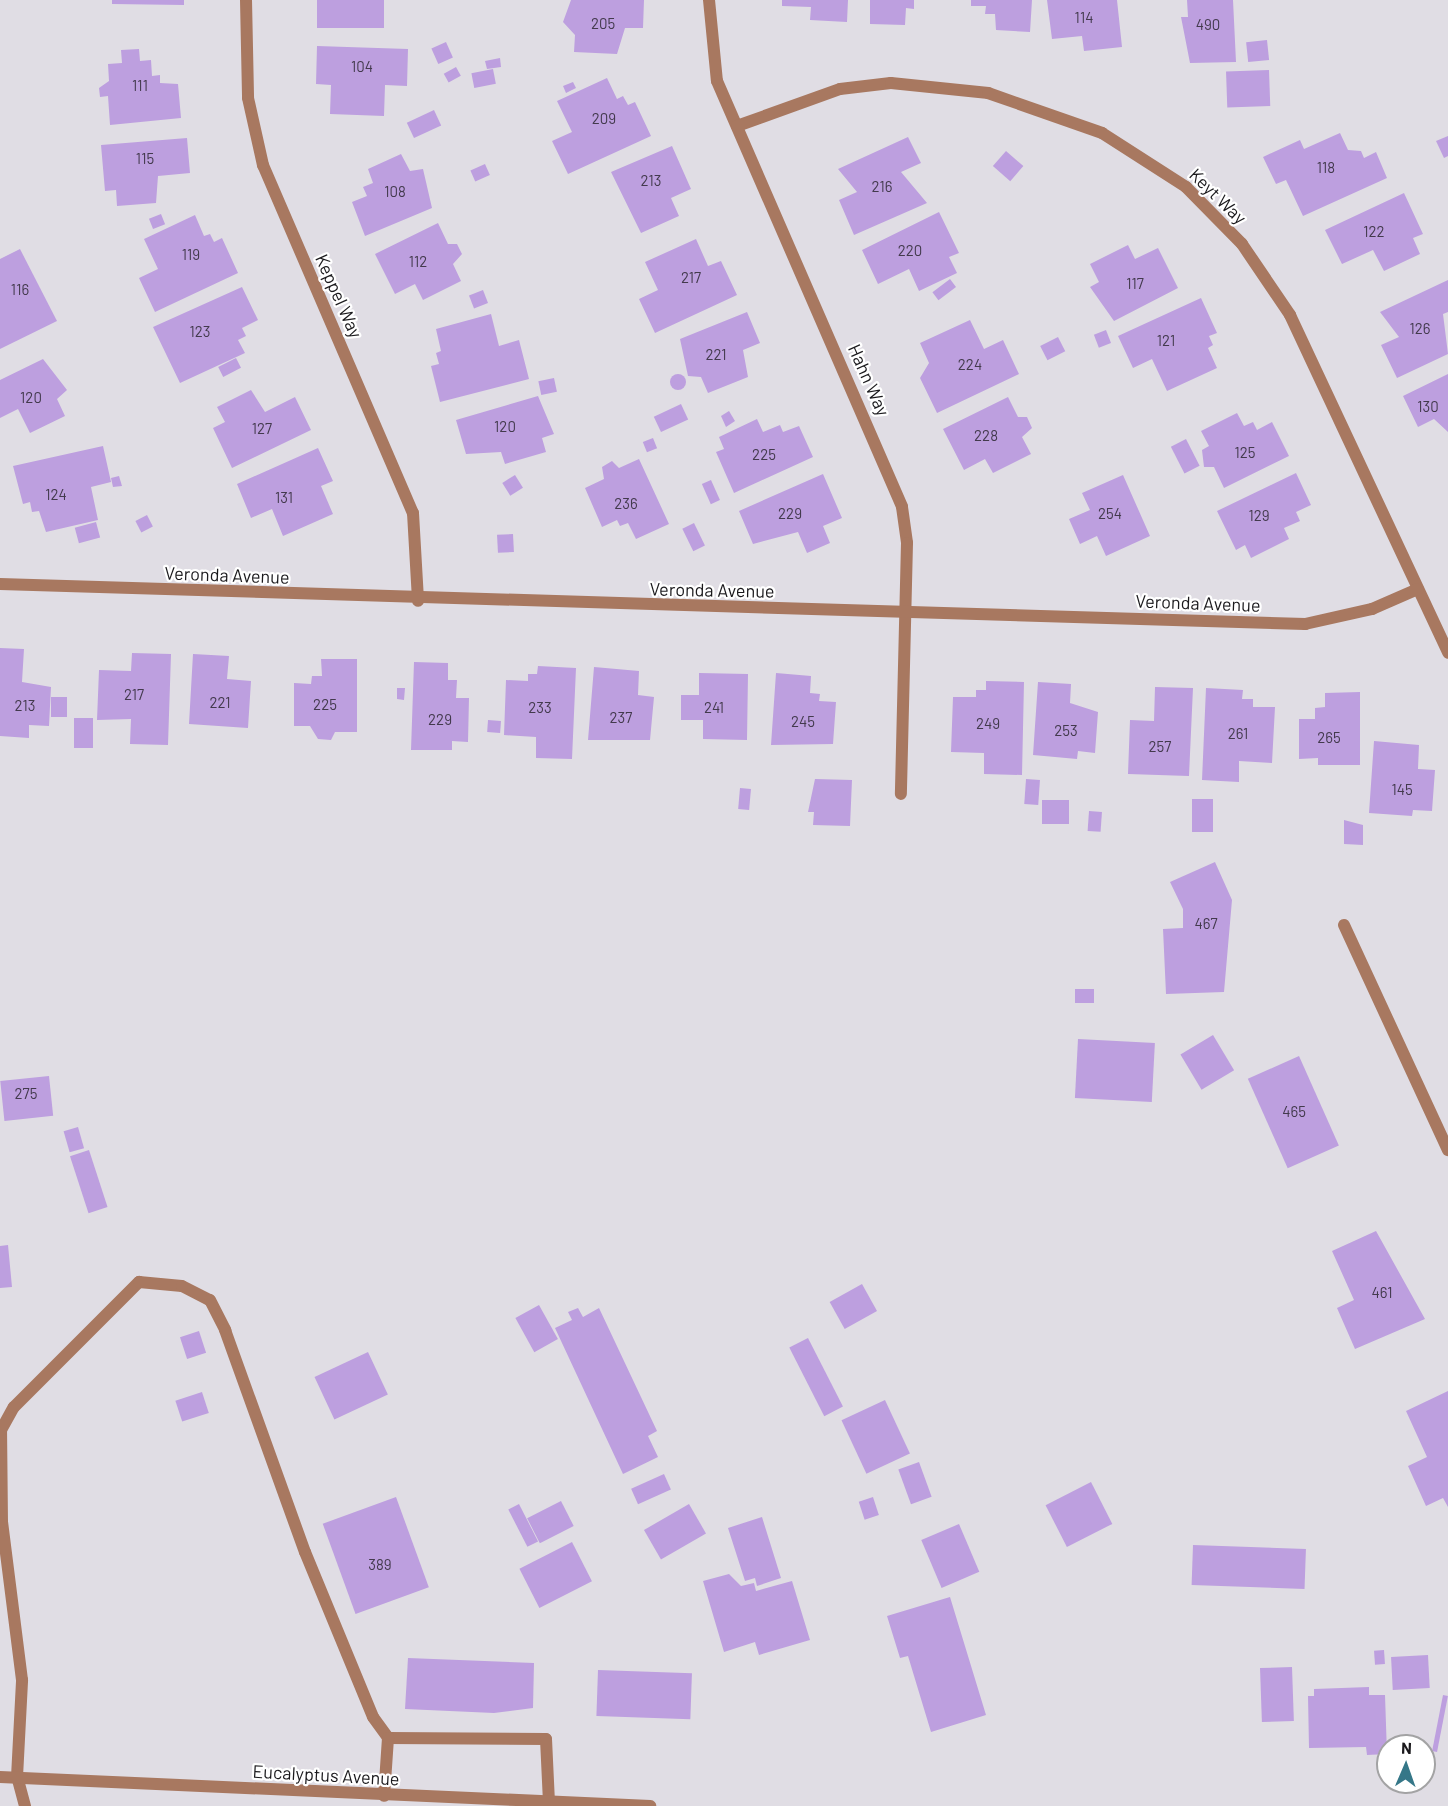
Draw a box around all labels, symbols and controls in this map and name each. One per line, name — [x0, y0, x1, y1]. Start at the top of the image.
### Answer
house number: 114 — [1075, 9, 1093, 27]
house number: 205 — [591, 15, 615, 33]
house number: 490 — [1196, 16, 1220, 34]
house number: 104 — [351, 58, 373, 76]
house number: 111 — [132, 77, 148, 95]
house number: 209 — [592, 110, 616, 128]
house number: 115 — [136, 150, 154, 168]
house number: 118 — [1317, 159, 1335, 177]
street label: Keyt Way — [1185, 164, 1251, 228]
house number: 213 — [641, 172, 661, 190]
house number: 216 — [872, 178, 892, 196]
house number: 108 — [384, 183, 406, 201]
house number: 122 — [1363, 223, 1385, 241]
house number: 220 — [898, 242, 922, 260]
house number: 119 — [182, 246, 200, 264]
street label: Keppel Way — [311, 251, 367, 341]
house number: 112 — [409, 253, 427, 271]
house number: 217 — [681, 269, 701, 287]
house number: 117 — [1126, 275, 1144, 293]
house number: 116 — [11, 281, 29, 299]
house number: 126 — [1409, 320, 1431, 338]
house number: 123 — [190, 323, 210, 341]
house number: 121 — [1157, 332, 1175, 350]
street label: Hahn Way — [844, 341, 894, 419]
house number: 221 — [705, 346, 727, 364]
house number: 224 — [958, 356, 982, 374]
house number: 120 — [20, 389, 42, 407]
house number: 130 — [1417, 398, 1439, 416]
house number: 120 — [494, 418, 516, 436]
house number: 127 — [252, 420, 272, 438]
house number: 228 — [974, 427, 998, 445]
house number: 125 — [1235, 444, 1255, 462]
house number: 225 — [752, 446, 776, 464]
house number: 124 — [45, 486, 67, 504]
house number: 131 — [275, 489, 293, 507]
house number: 236 — [614, 495, 638, 513]
house number: 229 — [778, 505, 802, 523]
house number: 254 — [1098, 505, 1122, 523]
house number: 129 — [1248, 507, 1270, 525]
street label: Veronda Avenue — [164, 562, 290, 588]
street label: Veronda Avenue — [649, 578, 775, 602]
street label: Veronda Avenue — [1135, 590, 1261, 616]
house number: 217 — [124, 686, 144, 704]
house number: 221 — [209, 694, 231, 712]
house number: 225 — [313, 696, 337, 714]
house number: 213 — [15, 697, 35, 715]
house number: 233 — [528, 699, 552, 717]
house number: 241 — [704, 699, 724, 717]
house number: 237 — [610, 709, 632, 727]
house number: 229 — [428, 711, 452, 729]
house number: 245 — [791, 713, 815, 731]
house number: 249 — [976, 715, 1000, 733]
house number: 253 — [1054, 722, 1078, 740]
house number: 261 — [1228, 725, 1248, 743]
house number: 265 — [1317, 729, 1341, 747]
house number: 257 — [1149, 738, 1171, 756]
house number: 145 — [1391, 781, 1413, 799]
house number: 467 — [1194, 915, 1218, 933]
house number: 275 — [15, 1085, 37, 1103]
house number: 465 — [1282, 1103, 1306, 1121]
house number: 461 — [1372, 1284, 1392, 1302]
house number: 389 — [368, 1556, 392, 1574]
north arrow — [1376, 1734, 1436, 1794]
text: N — [1401, 1738, 1412, 1757]
street label: Eucalyptus Avenue — [252, 1760, 400, 1790]

